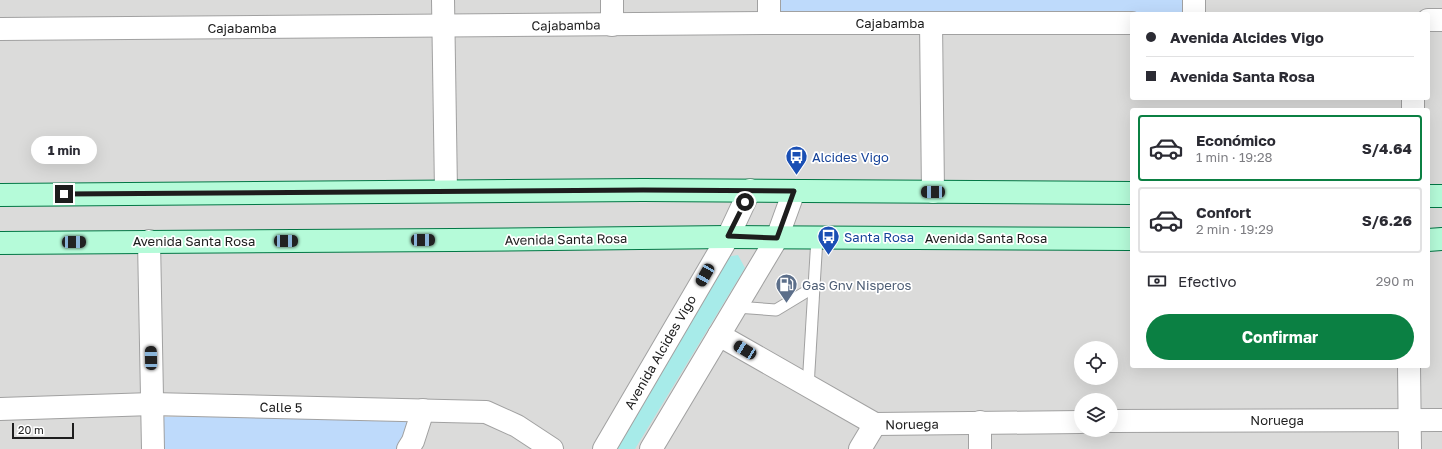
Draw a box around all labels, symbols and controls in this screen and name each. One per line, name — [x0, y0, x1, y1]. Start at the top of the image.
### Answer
street label: Cajabamba — [855, 15, 925, 31]
street label: Cajabamba — [531, 16, 601, 34]
street label: Cajabamba — [207, 20, 277, 36]
text: Avenida Alcides Vigo — [1170, 28, 1324, 46]
text: Avenida Santa Rosa — [1170, 67, 1315, 85]
icon: car — [1148, 130, 1184, 166]
text: Económico — [1196, 131, 1276, 149]
callout: 1 min — [31, 136, 97, 164]
text: S/4.64 — [1362, 139, 1412, 157]
text: 1 min — [48, 142, 80, 158]
bus stop icon: Alcides Vigo — [784, 144, 810, 177]
place label: Alcides Vigo — [812, 149, 889, 165]
text: 1 min · 19:28 — [1196, 149, 1272, 165]
route end — [55, 185, 73, 203]
car — [921, 186, 945, 198]
route start — [736, 193, 754, 211]
icon: car — [1148, 202, 1184, 238]
text: Confort — [1196, 203, 1251, 221]
text: S/6.26 — [1362, 211, 1412, 229]
text: 2 min · 19:29 — [1196, 221, 1274, 237]
bus stop icon: Santa Rosa — [816, 224, 842, 257]
place label: Santa Rosa — [844, 229, 914, 245]
street label: Avenida Santa Rosa — [505, 230, 627, 248]
street label: Avenida Santa Rosa — [925, 230, 1047, 246]
street label: Avenida Santa Rosa — [133, 233, 255, 249]
car — [411, 234, 435, 246]
car — [274, 235, 298, 247]
car — [62, 236, 86, 248]
car — [694, 262, 716, 288]
icon: cash — [1146, 270, 1168, 292]
fuel station icon: Gas Gnv Nisperos — [773, 272, 799, 305]
text: Efectivo — [1178, 272, 1236, 290]
text: 290 m — [1376, 273, 1414, 289]
place label: Gas Gnv Nisperos — [802, 277, 912, 293]
street label: Avenida Alcides Vigo — [621, 292, 699, 412]
button: Confirmar — [1146, 314, 1414, 360]
car — [732, 339, 758, 361]
map controls — [1074, 341, 1118, 437]
button: locate — [1074, 341, 1118, 385]
car — [145, 346, 157, 370]
button: layers — [1074, 393, 1118, 437]
street label: Calle 5 — [260, 399, 302, 415]
street label: Noruega — [1250, 412, 1304, 428]
street label: Noruega — [885, 416, 939, 432]
scale bar — [12, 421, 74, 440]
text: 20 m — [18, 423, 44, 436]

